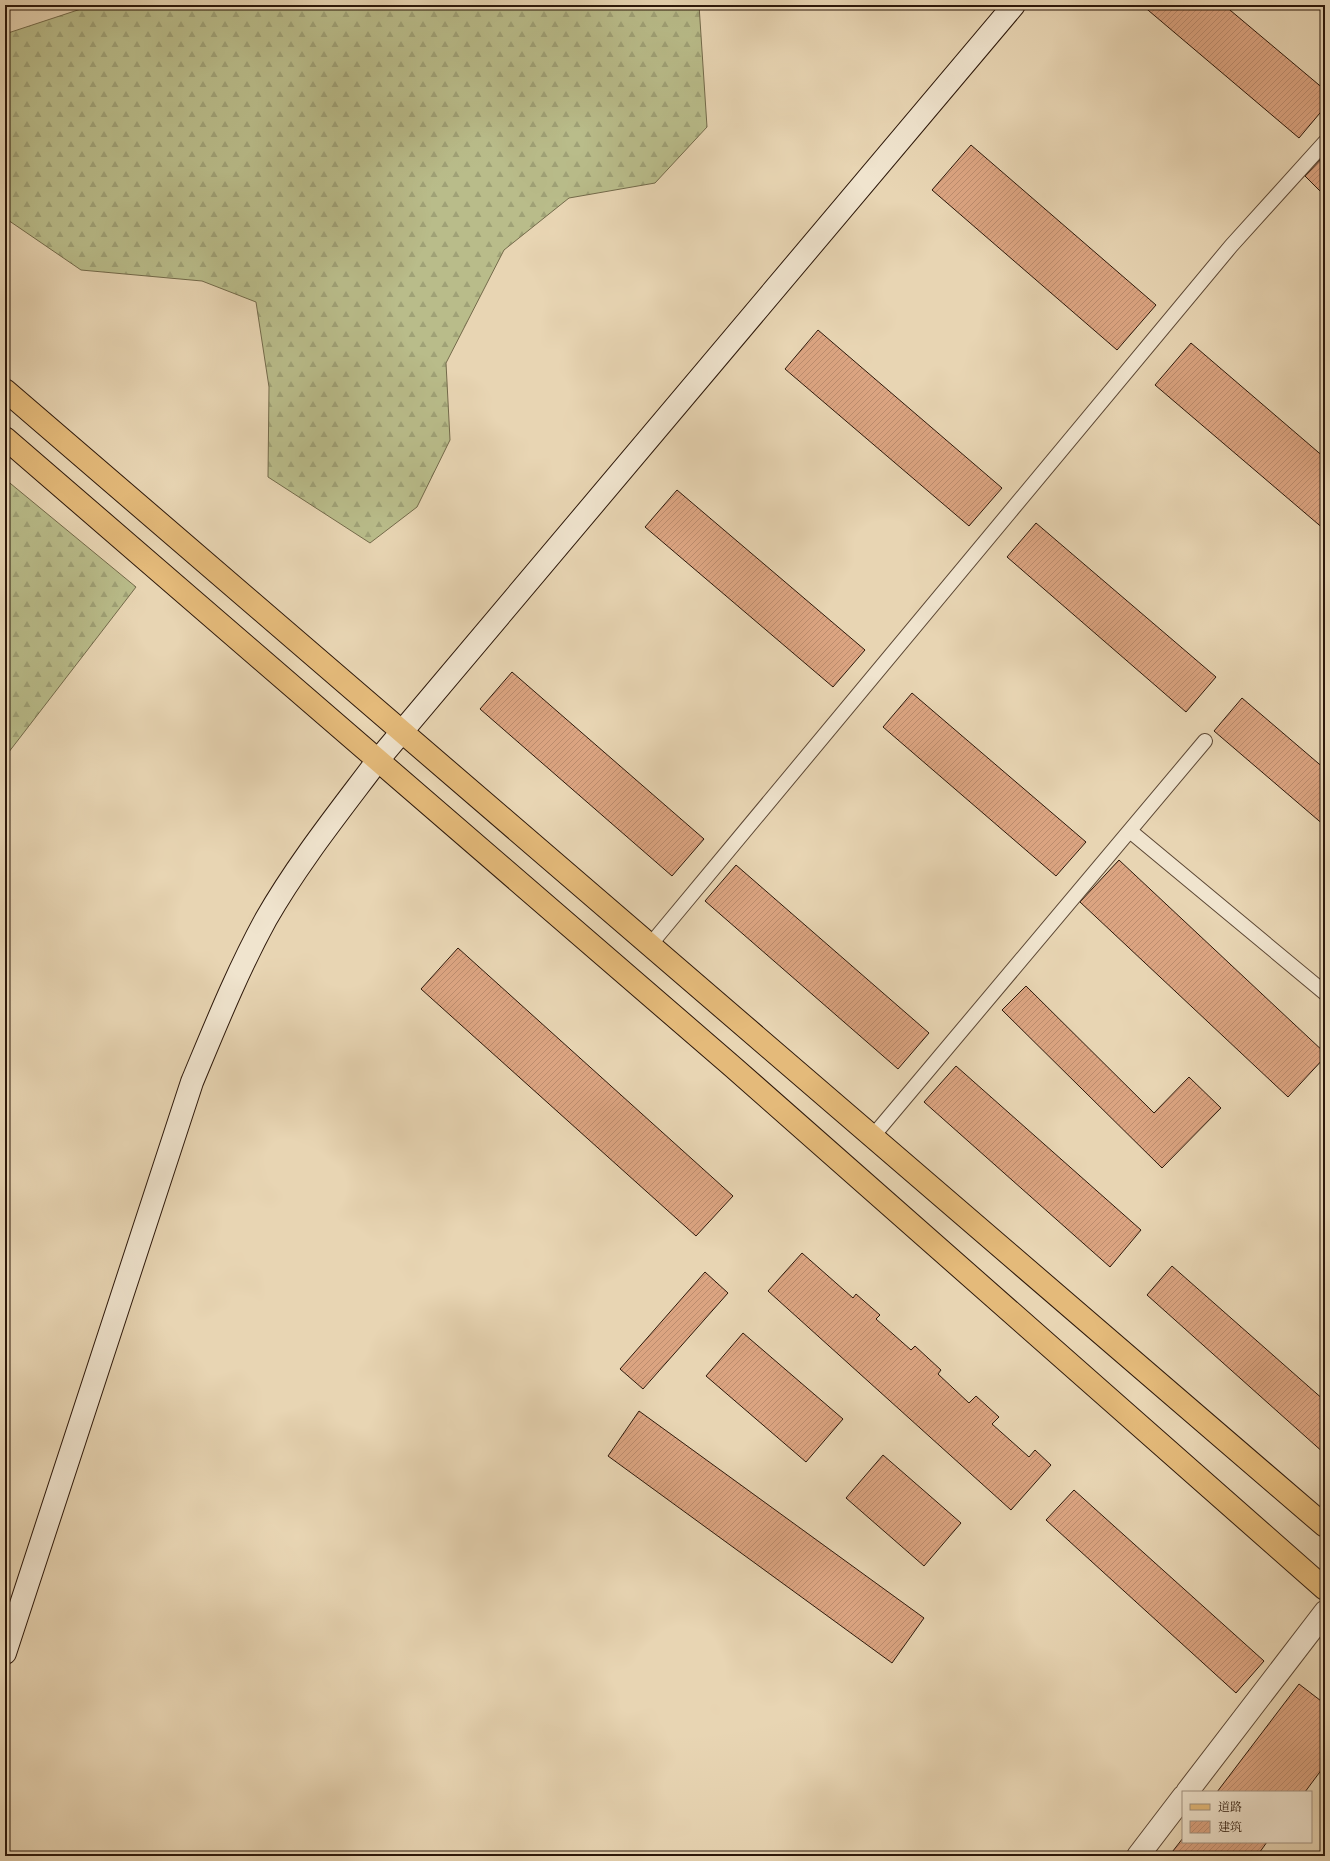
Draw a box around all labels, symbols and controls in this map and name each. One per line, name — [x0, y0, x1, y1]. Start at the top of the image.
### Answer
legend — [1182, 1791, 1312, 1843]
text: 道路 — [1218, 1798, 1242, 1815]
text: 建筑 — [1218, 1818, 1242, 1835]

